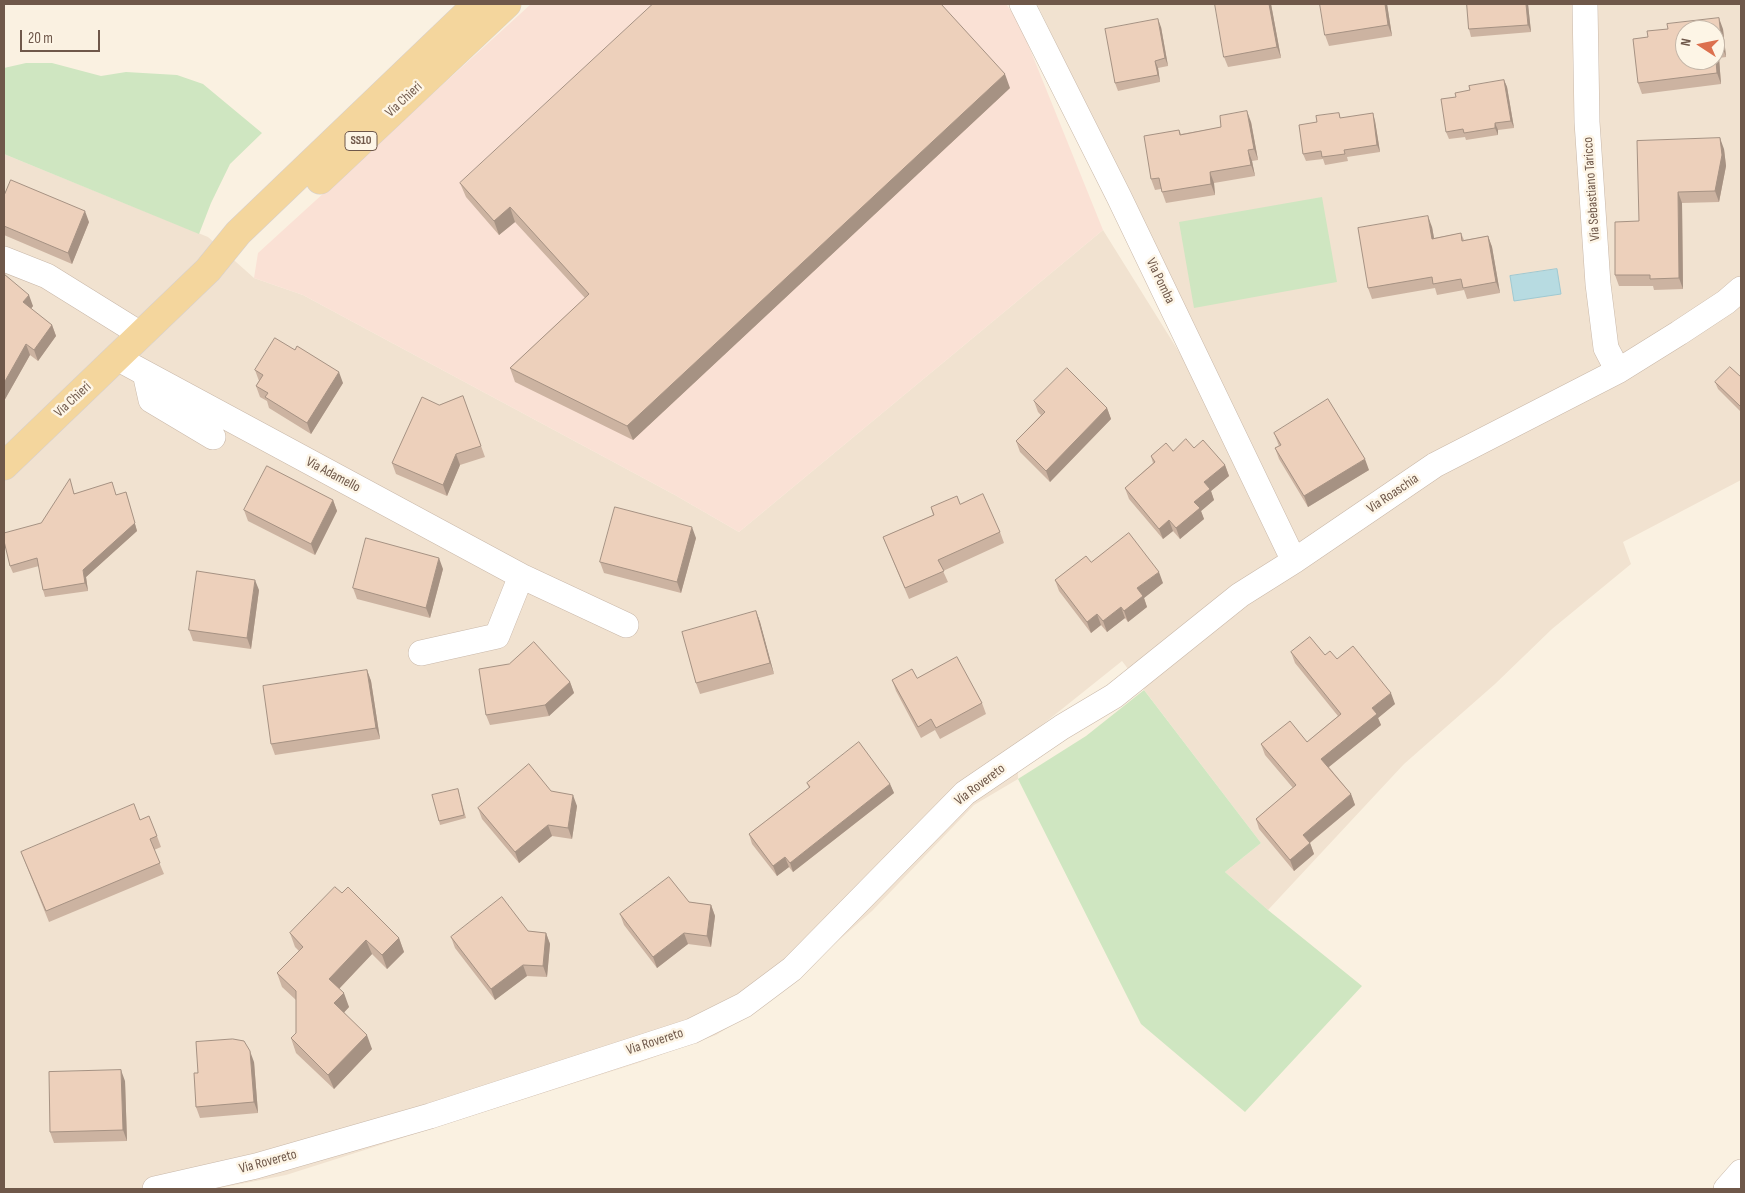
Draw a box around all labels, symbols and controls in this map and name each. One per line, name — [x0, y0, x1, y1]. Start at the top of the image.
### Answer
scale bar — [22, 20, 102, 52]
north arrow — [1675, 20, 1725, 70]
text: 20 m — [28, 29, 53, 48]
text: N — [1677, 37, 1695, 48]
street label: Via Chieri — [382, 79, 426, 121]
road number: SS10 — [345, 132, 377, 150]
street label: Via Sebastiano Taricco — [1580, 136, 1604, 242]
street label: Via Pomba — [1142, 256, 1178, 306]
street label: Via Chieri — [51, 379, 95, 421]
street label: Via Adamello — [303, 454, 363, 496]
street label: Via Roaschia — [1364, 471, 1422, 517]
street label: Via Rovereto — [951, 761, 1009, 809]
street label: Via Rovereto — [624, 1025, 686, 1059]
street label: Via Rovereto — [237, 1146, 299, 1178]

